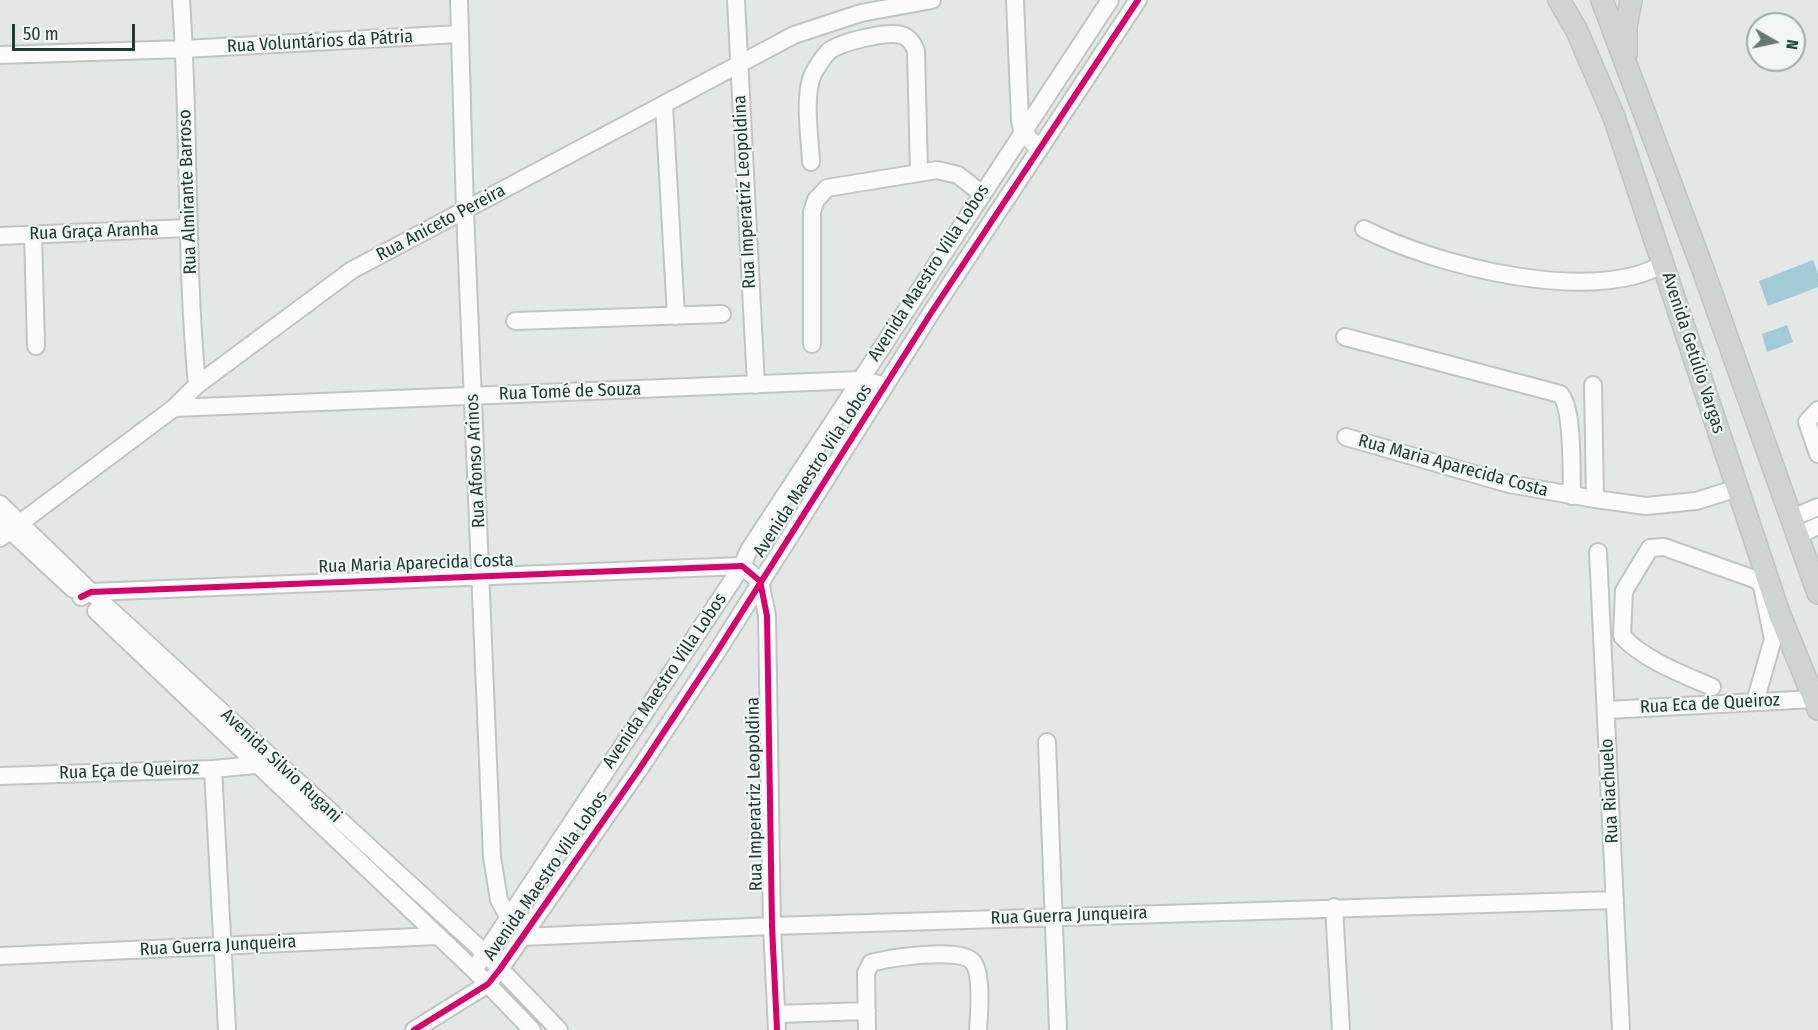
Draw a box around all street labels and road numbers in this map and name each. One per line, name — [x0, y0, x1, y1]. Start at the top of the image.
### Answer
street label: Rua Voluntários da Pátria — [226, 26, 414, 58]
street label: Rua Imperatriz Leopoldina — [729, 95, 761, 289]
street label: Rua Almirante Barroso — [174, 109, 202, 275]
street label: Rua Aniceto Pereira — [373, 180, 509, 266]
street label: Avenida Maestro Villa Lobos — [864, 181, 994, 365]
street label: Rua Graça Aranha — [29, 219, 159, 245]
street label: Avenida Getúlio Vargas — [1657, 270, 1729, 436]
street label: Rua Tomé de Souza — [498, 379, 642, 405]
street label: Avenida Maestro Vila Lobos — [749, 381, 877, 561]
street label: Rua Afonso Arinos — [462, 393, 490, 529]
street label: Rua Maria Aparecida Costa — [1356, 430, 1550, 502]
street label: Rua Maria Aparecida Costa — [318, 550, 514, 578]
street label: Avenida Maestro Villa Lobos — [598, 589, 732, 773]
street label: Rua Eca de Queiroz — [1639, 690, 1781, 718]
street label: Rua Imperatriz Leopoldina — [743, 697, 767, 891]
street label: Avenida Silvio Rugani — [216, 704, 346, 828]
street label: Rua Riachuelo — [1596, 738, 1624, 844]
street label: Rua Eça de Queiroz — [59, 758, 199, 784]
street label: Avenida Maestro Vila Lobos — [479, 787, 613, 965]
street label: Rua Guerra Junqueira — [990, 902, 1148, 930]
street label: Rua Guerra Junqueira — [139, 931, 297, 961]

